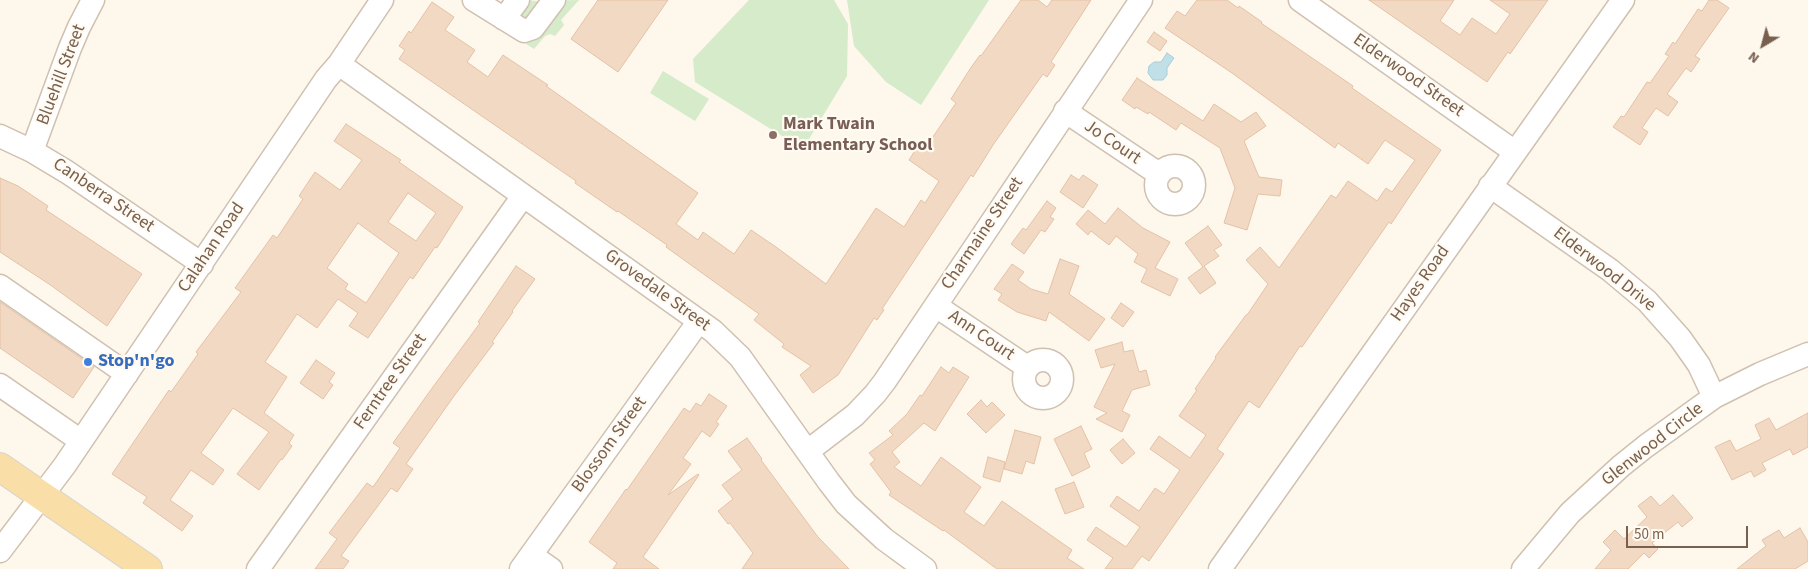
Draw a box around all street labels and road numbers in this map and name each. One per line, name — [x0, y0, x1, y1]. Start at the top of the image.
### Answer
street label: Bluehill Street — [33, 22, 91, 128]
street label: Elderwood Street — [1348, 30, 1468, 122]
street label: Jo Court — [1079, 116, 1145, 170]
street label: Canberra Street — [48, 154, 158, 238]
street label: Charmaine Street — [937, 174, 1029, 294]
street label: Calahan Road — [174, 199, 250, 297]
street label: Elderwood Drive — [1548, 223, 1660, 317]
street label: Hayes Road — [1387, 242, 1455, 326]
street label: Grovedale Street — [600, 245, 714, 337]
street label: Ann Court — [944, 306, 1018, 366]
street label: Ferntree Street — [350, 330, 432, 434]
street label: Blossom Street — [568, 393, 652, 497]
street label: Glenwood Circle — [1598, 399, 1708, 491]

